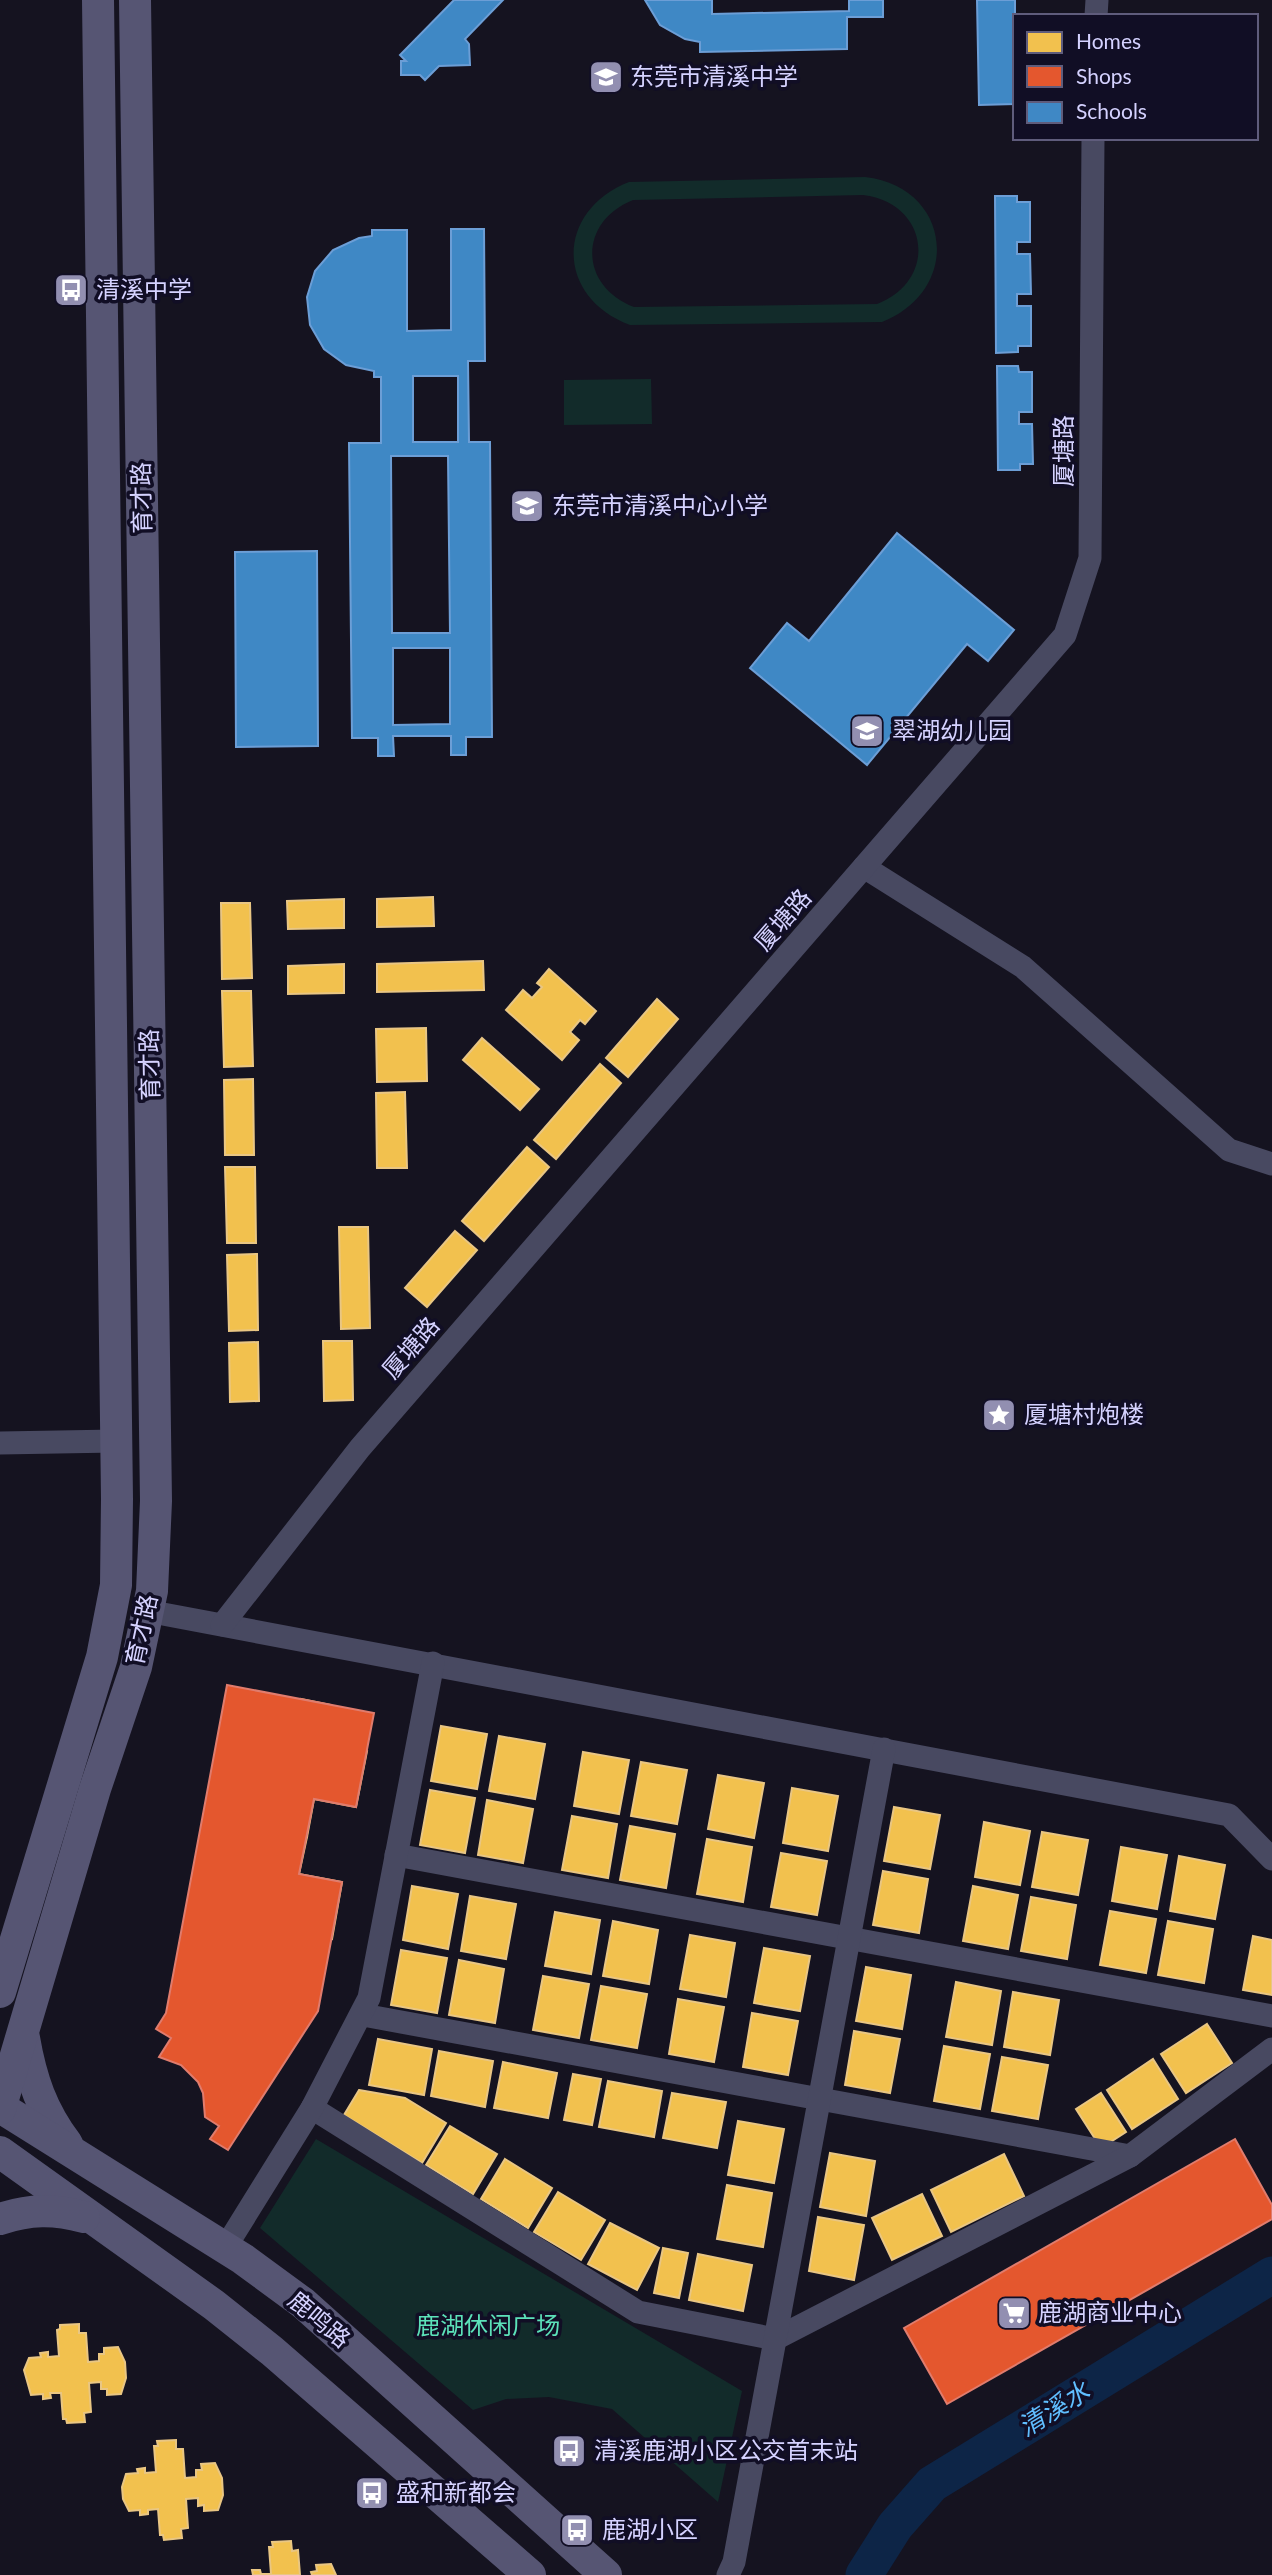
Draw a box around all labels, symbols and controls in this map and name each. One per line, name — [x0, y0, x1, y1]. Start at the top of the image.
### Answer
legend — [1013, 14, 1258, 140]
text: Homes — [1076, 28, 1141, 53]
school or university icon: 东莞市清溪中学 — [587, 58, 625, 96]
place label: 东莞市清溪中学 — [630, 61, 798, 90]
text: Shops — [1076, 63, 1132, 88]
text: Schools — [1076, 98, 1147, 123]
bus stop icon: 清溪中学 — [52, 271, 90, 309]
place label: 清溪中学 — [96, 274, 192, 303]
street label: 厦塘路 — [1048, 415, 1077, 487]
street label: 育才路 — [125, 462, 156, 534]
school or university icon: 东莞市清溪中心小学 — [508, 487, 546, 525]
place label: 东莞市清溪中心小学 — [552, 490, 768, 519]
school or university icon: 翠湖幼儿园 — [848, 712, 886, 750]
place label: 翠湖幼儿园 — [892, 715, 1012, 744]
street label: 厦塘路 — [747, 882, 816, 956]
street label: 育才路 — [133, 1029, 164, 1101]
street label: 厦塘路 — [375, 1310, 444, 1384]
place icon: 厦塘村炮楼 — [980, 1396, 1018, 1434]
place label: 厦塘村炮楼 — [1024, 1399, 1144, 1428]
street label: 育才路 — [119, 1591, 162, 1668]
street label: 鹿鸣路 — [283, 2285, 357, 2353]
supermarket icon: 鹿湖商业中心 — [995, 2294, 1033, 2332]
place label: 鹿湖商业中心 — [1038, 2297, 1182, 2326]
park label: 鹿湖休闲广场 — [416, 2310, 560, 2339]
water label: 清溪水 — [1012, 2373, 1096, 2442]
bus stop icon: 清溪鹿湖小区公交首末站 — [550, 2432, 588, 2470]
place label: 清溪鹿湖小区公交首末站 — [594, 2435, 858, 2464]
bus stop icon: 盛和新都会 — [353, 2474, 391, 2512]
place label: 盛和新都会 — [396, 2477, 516, 2506]
bus stop icon: 鹿湖小区 — [558, 2511, 596, 2549]
place label: 鹿湖小区 — [602, 2514, 698, 2543]

